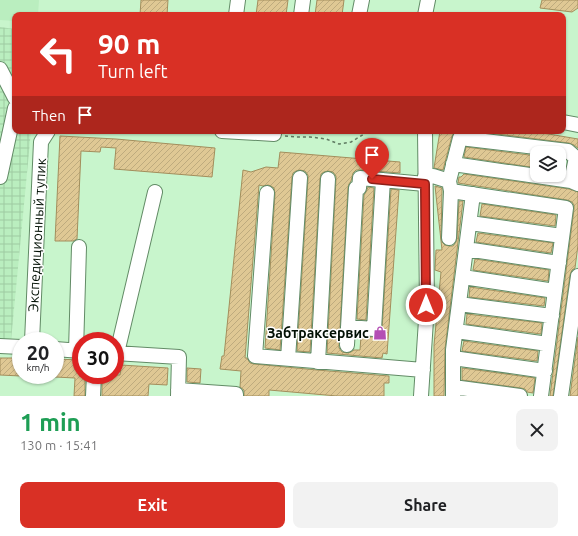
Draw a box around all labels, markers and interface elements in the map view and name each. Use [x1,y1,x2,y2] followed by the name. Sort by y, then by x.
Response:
[32,28,84,80] icon: left
[98,28,160,59] text: 90 m
[98,61,168,81] text: Turn left
[74,104,96,126] icon: arrive
[32,107,66,124] text: Then
[355,138,389,179] pin
[361,144,383,166] icon: arrive
[530,146,566,182] map controls
[530,146,566,182] button: layers
[25,158,49,312] street label: Экспедиционный тупик
[405,284,447,326] position arrow
[267,325,369,341] place label: Забтраксервис
[372,325,388,341] shop icon: Забтраксервис
[72,332,124,384] speed limit sign: 30
[27,341,49,364] text: 20
[26,362,50,373] text: km/h
[20,409,81,436] text: 1 min
[516,409,558,451] button: close
[20,438,98,452] text: 130 m · 15:41
[20,482,285,528] button: Exit
[293,482,558,528] button: Share

